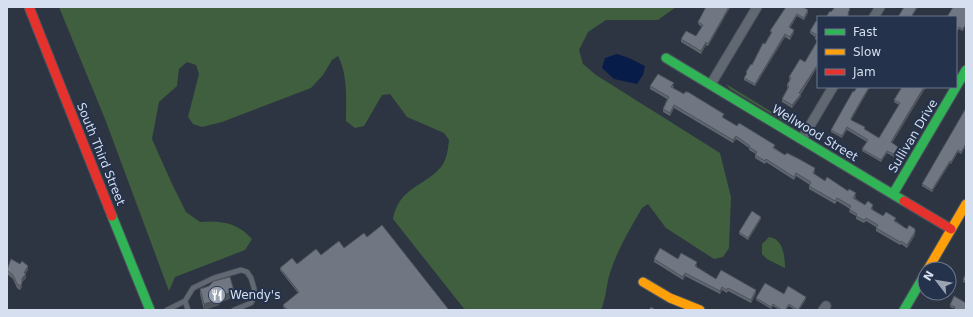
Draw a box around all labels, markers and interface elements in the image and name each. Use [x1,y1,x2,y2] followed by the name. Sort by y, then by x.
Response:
[817,16,957,88] legend
[853,25,877,39] text: Fast
[853,45,881,59] text: Slow
[852,65,876,79] text: Jam
[886,97,940,175] street label: Sullivan Drive
[74,101,128,208] street label: South Third Street
[770,102,861,164] street label: Wellwood Street
[917,261,957,301] north arrow
[921,269,937,283] text: N
[207,285,227,305] restaurant icon: Wendy's
[230,288,280,302] place label: Wendy's

